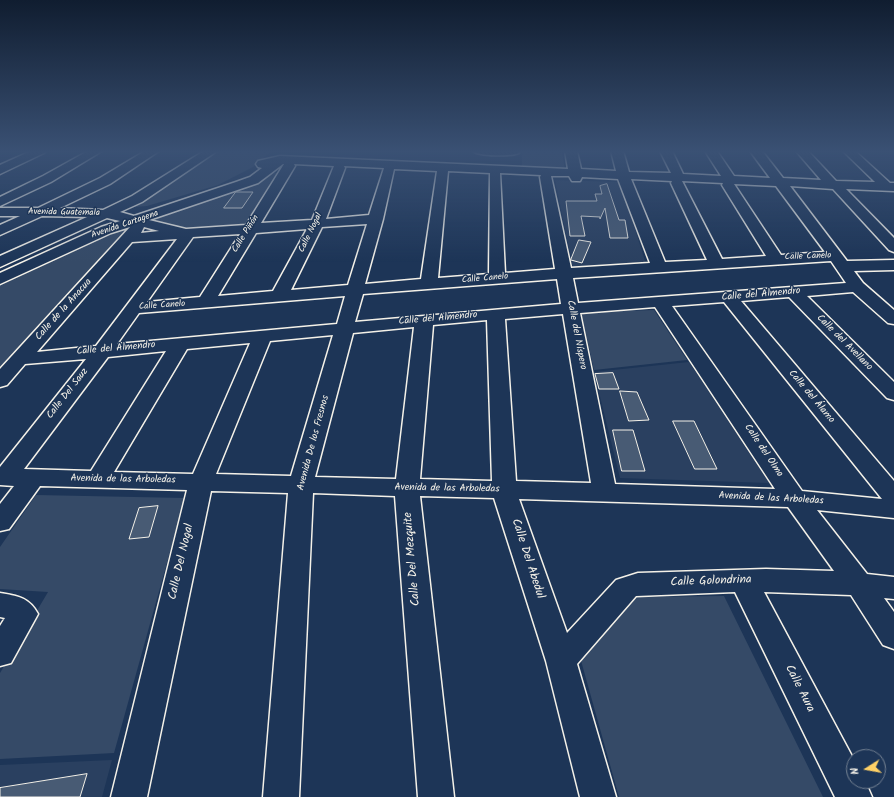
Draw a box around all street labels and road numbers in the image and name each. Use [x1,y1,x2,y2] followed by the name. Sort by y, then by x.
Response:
[28,207,100,219] street label: Avenida Guatemala
[90,208,160,242] street label: Avenida Cartagena
[297,212,325,254] street label: Calle Nogal
[230,213,262,255] street label: Calle Piñón
[785,251,831,263] street label: Calle Canelo
[461,272,509,286] street label: Calle Canelo
[33,277,95,343] street label: Calle de la Anacua
[721,286,801,304] street label: Calle del Almendro
[138,299,186,313] street label: Calle Canelo
[563,299,589,371] street label: Calle del Níspero
[398,310,478,328] street label: Calle del Almendro
[813,312,875,374] street label: Calle del Avellano
[76,340,156,358] street label: Calle del Almendro
[45,366,91,422] street label: Calle Del Sauz
[785,368,837,426] street label: Calle del Álamo
[296,394,332,492] street label: Avenida De los Fresnos
[741,422,785,480] street label: Calle del Olmo
[70,473,176,487] street label: Avenida de las Arboledas
[394,482,500,496] street label: Avenida de las Arboledas
[718,490,824,508] street label: Avenida de las Arboledas
[402,511,424,607] street label: Calle Del Mezquite
[507,517,547,601] street label: Calle Del Abedul
[166,523,198,601] street label: Calle Del Nogal
[670,573,752,591] street label: Calle Golondrina
[781,663,817,715] street label: Calle Aura

